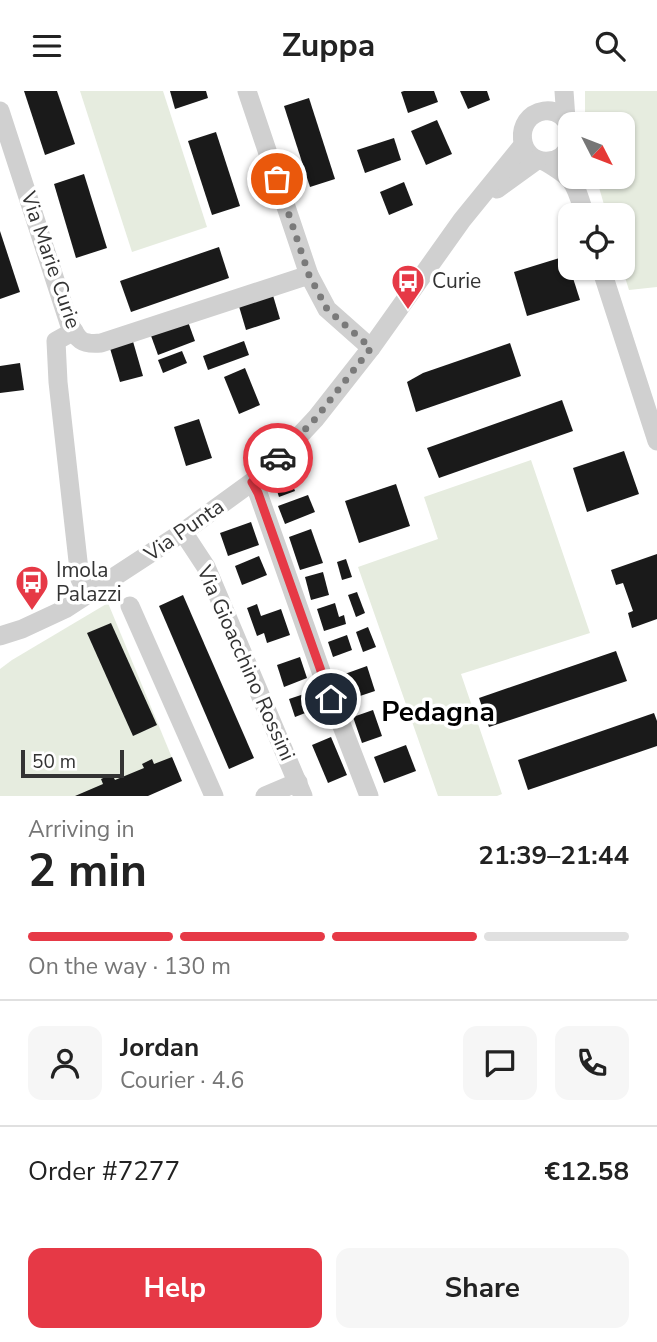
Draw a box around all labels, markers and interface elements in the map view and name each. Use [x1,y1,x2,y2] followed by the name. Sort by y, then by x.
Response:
[282,24,375,67] text: Zuppa
[28,27,66,65] icon: menu
[591,27,629,65] icon: search
[558,112,635,189] north arrow
[558,112,635,280] map controls
[247,149,307,209] pin
[258,160,296,198] icon: bag
[14,187,88,332] street label: Via Marie Curie
[558,203,635,280] button: locate
[389,262,427,311] bus stop icon: Curie
[432,267,481,295] place label: Curie
[243,423,313,493] courier
[259,439,297,477] icon: car
[138,492,229,568] street label: Via Punta
[56,556,122,608] place label: Imola Palazzi
[190,560,302,765] street label: Via Gioacchino Rossini
[13,563,51,612] bus stop icon: Imola Palazzi
[301,669,361,729] pin
[312,680,350,718] icon: home
[381,693,495,731] district label: Pedagna
[21,747,124,779] scale bar
[32,749,76,775] text: 50 m
[28,814,135,845] text: Arriving in
[478,838,629,873] text: 21:39–21:44
[28,839,147,902] text: 2 min
[28,951,231,982] text: On the way · 130 m
[28,1026,102,1100] button: person
[463,1026,537,1100] button: chat
[555,1026,629,1100] button: phone
[120,1030,199,1065] text: Jordan
[120,1065,244,1096] text: Courier · 4.6
[28,1154,180,1189] text: Order #7277
[545,1154,629,1189] text: €12.58
[28,1248,322,1328] button: Help
[336,1248,629,1328] button: Share

